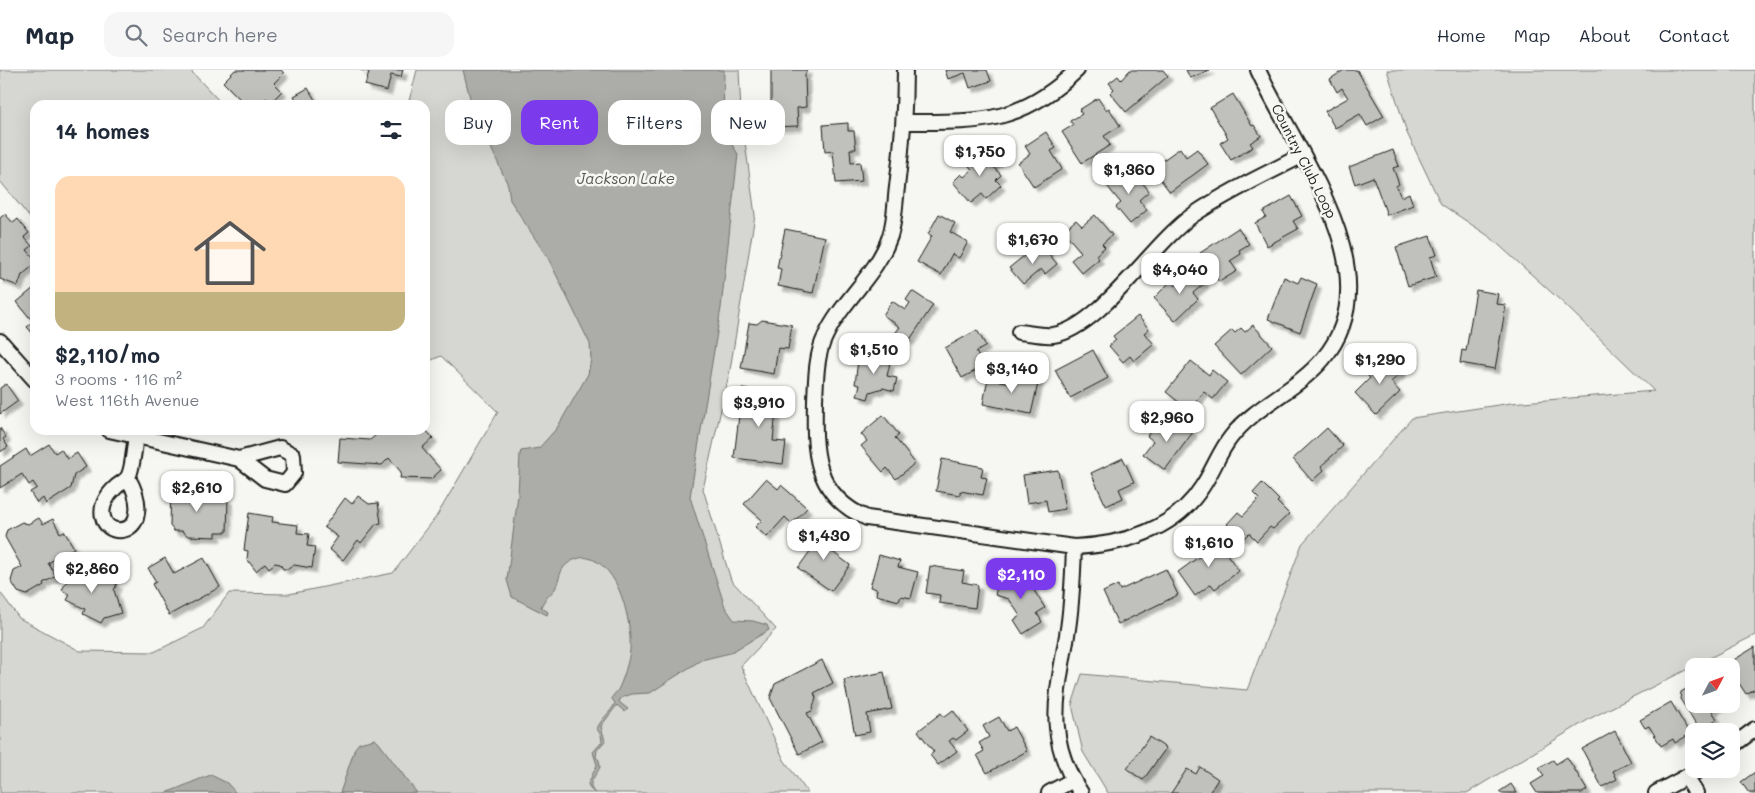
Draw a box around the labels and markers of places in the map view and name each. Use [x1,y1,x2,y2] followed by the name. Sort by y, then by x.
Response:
[939,134,1021,177] pin: $1,750
[1088,152,1170,195] pin: $1,360
[992,222,1074,265] pin: $1,670
[1139,252,1221,295] pin: $4,040
[833,332,915,375] pin: $1,510
[1339,342,1421,385] pin: $1,290
[971,352,1053,394] pin: $3,140
[718,386,800,428] pin: $3,910
[1126,400,1208,443] pin: $2,960
[156,470,238,513] pin: $2,610
[783,518,865,561] pin: $1,430
[1168,526,1250,568] pin: $1,610
[51,552,133,594] pin: $2,860
[980,558,1062,600] pin: $2,110

